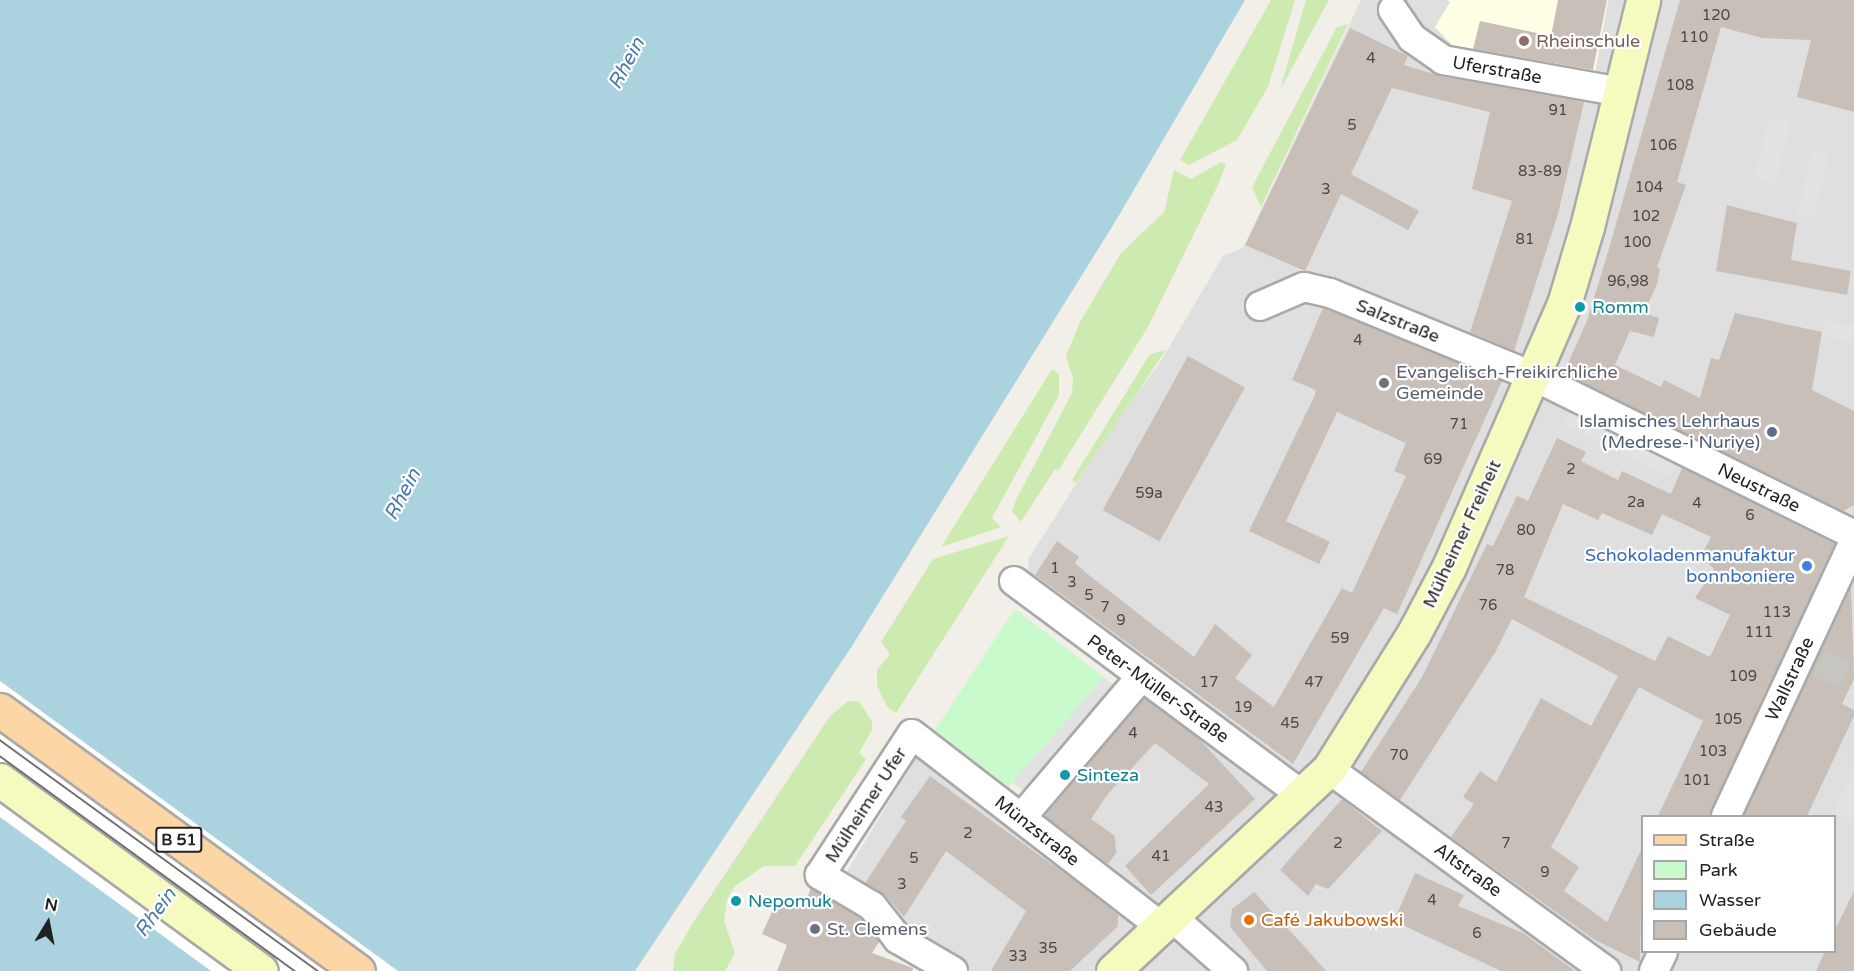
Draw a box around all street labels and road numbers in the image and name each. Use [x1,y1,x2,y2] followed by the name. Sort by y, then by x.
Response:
[1451,52,1543,88] street label: Uferstraße
[1353,294,1443,348] street label: Salzstraße
[1418,457,1506,611] street label: Mülheimer Freiheit
[1714,459,1804,517] street label: Neustraße
[1083,630,1233,748] street label: Peter-Müller-Straße
[1761,634,1819,724] street label: Wallstraße
[821,743,911,867] street label: Mülheimer Ufer
[990,791,1084,871] street label: Münzstraße
[155,827,203,853] road number: B 51
[1430,838,1506,902] street label: Altstraße

